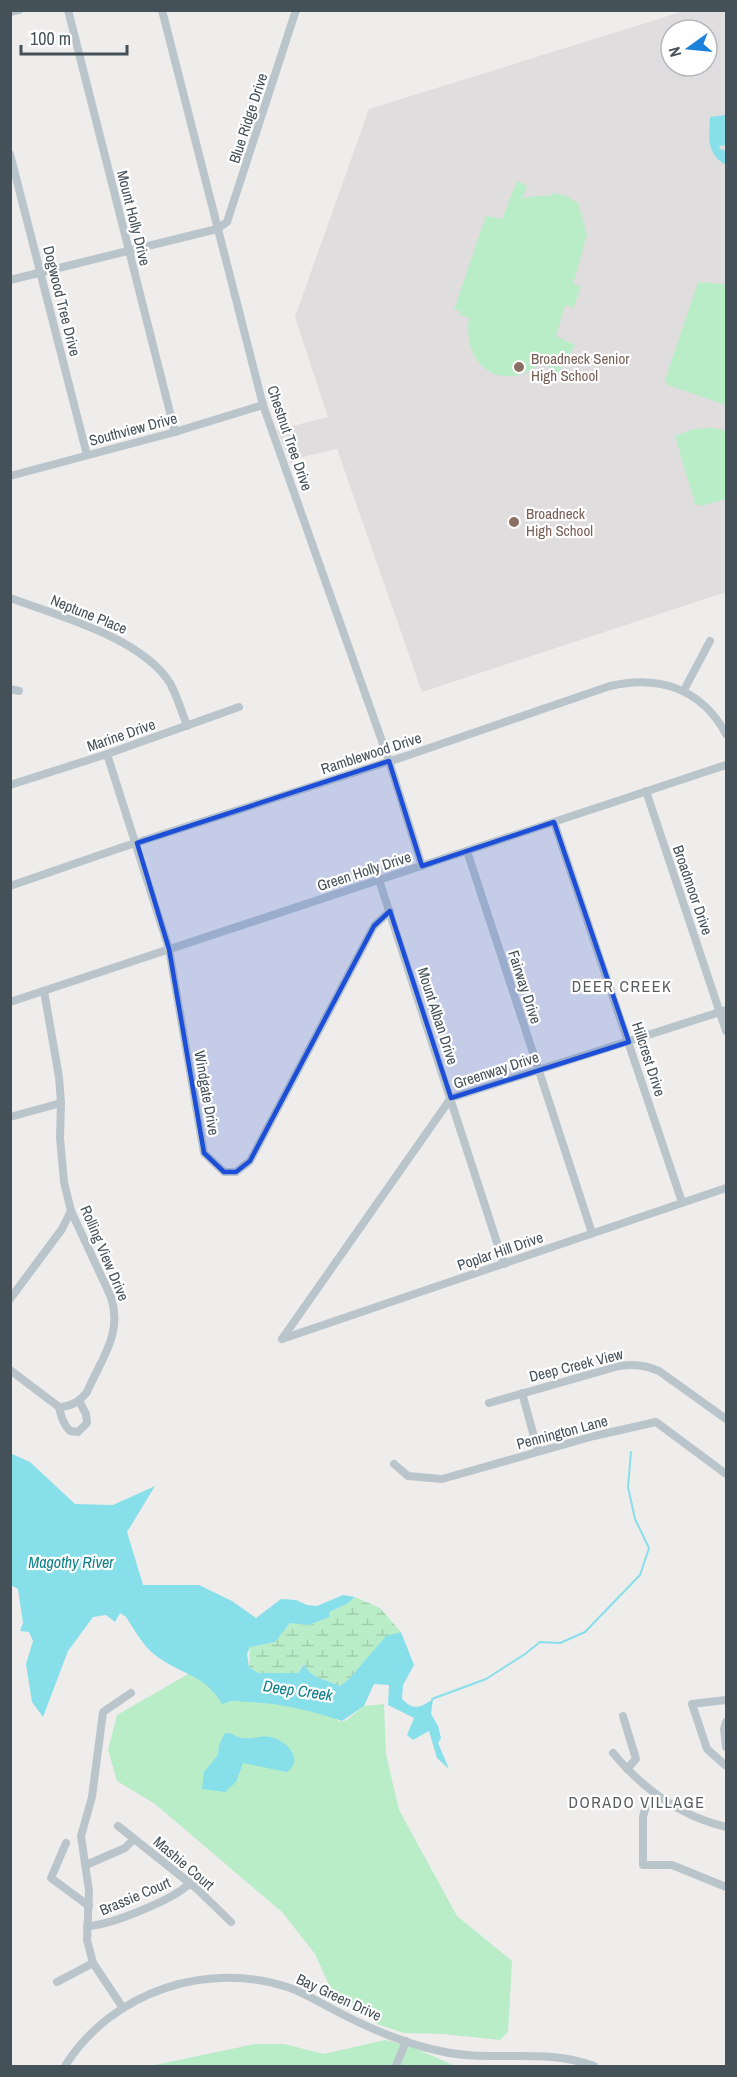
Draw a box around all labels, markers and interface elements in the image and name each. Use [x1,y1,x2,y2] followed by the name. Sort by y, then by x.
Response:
[21,18,128,56] scale bar
[659,18,719,78] north arrow
[30,26,71,51] text: 100 m
[663,44,686,59] text: N
[224,70,273,166] street label: Blue Ridge Drive
[112,168,156,268] street label: Mount Holly Drive
[38,244,86,358] street label: Dogwood Tree Drive
[531,348,629,386] place label: Broadneck Senior High School
[512,360,526,374] marker: Broadneck Senior High School
[262,383,318,494] street label: Chestnut Tree Drive
[87,407,179,451] street label: Southview Drive
[526,503,593,541] place label: Broadneck High School
[507,515,521,529] marker: Broadneck High School
[48,589,130,639] street label: Neptune Place
[84,713,158,757] street label: Marine Drive
[318,727,424,779] street label: Ramblewood Drive
[668,842,718,938] street label: Broadmoor Drive
[314,846,414,896] street label: Green Holly Drive
[503,948,547,1027] street label: Fairway Drive
[412,965,464,1068] street label: Mount Alban Drive
[572,975,672,997] district label: DEER CREEK
[627,1019,671,1099] street label: Hillcrest Drive
[450,1046,542,1094] street label: Greenway Drive
[189,1049,225,1137] street label: Windgate Drive
[75,1202,135,1304] street label: Rolling View Drive
[454,1226,546,1276] street label: Poplar Hill Drive
[527,1343,625,1387] street label: Deep Creek View
[514,1410,610,1454] street label: Pennington Lane
[28,1551,114,1573] water label: Magothy River
[262,1674,335,1706] water label: Deep Creek
[569,1791,705,1813] district label: DORADO VILLAGE
[149,1831,219,1895] street label: Mashie Court
[96,1871,174,1920] street label: Brassie Court
[293,1968,385,2026] street label: Bay Green Drive

